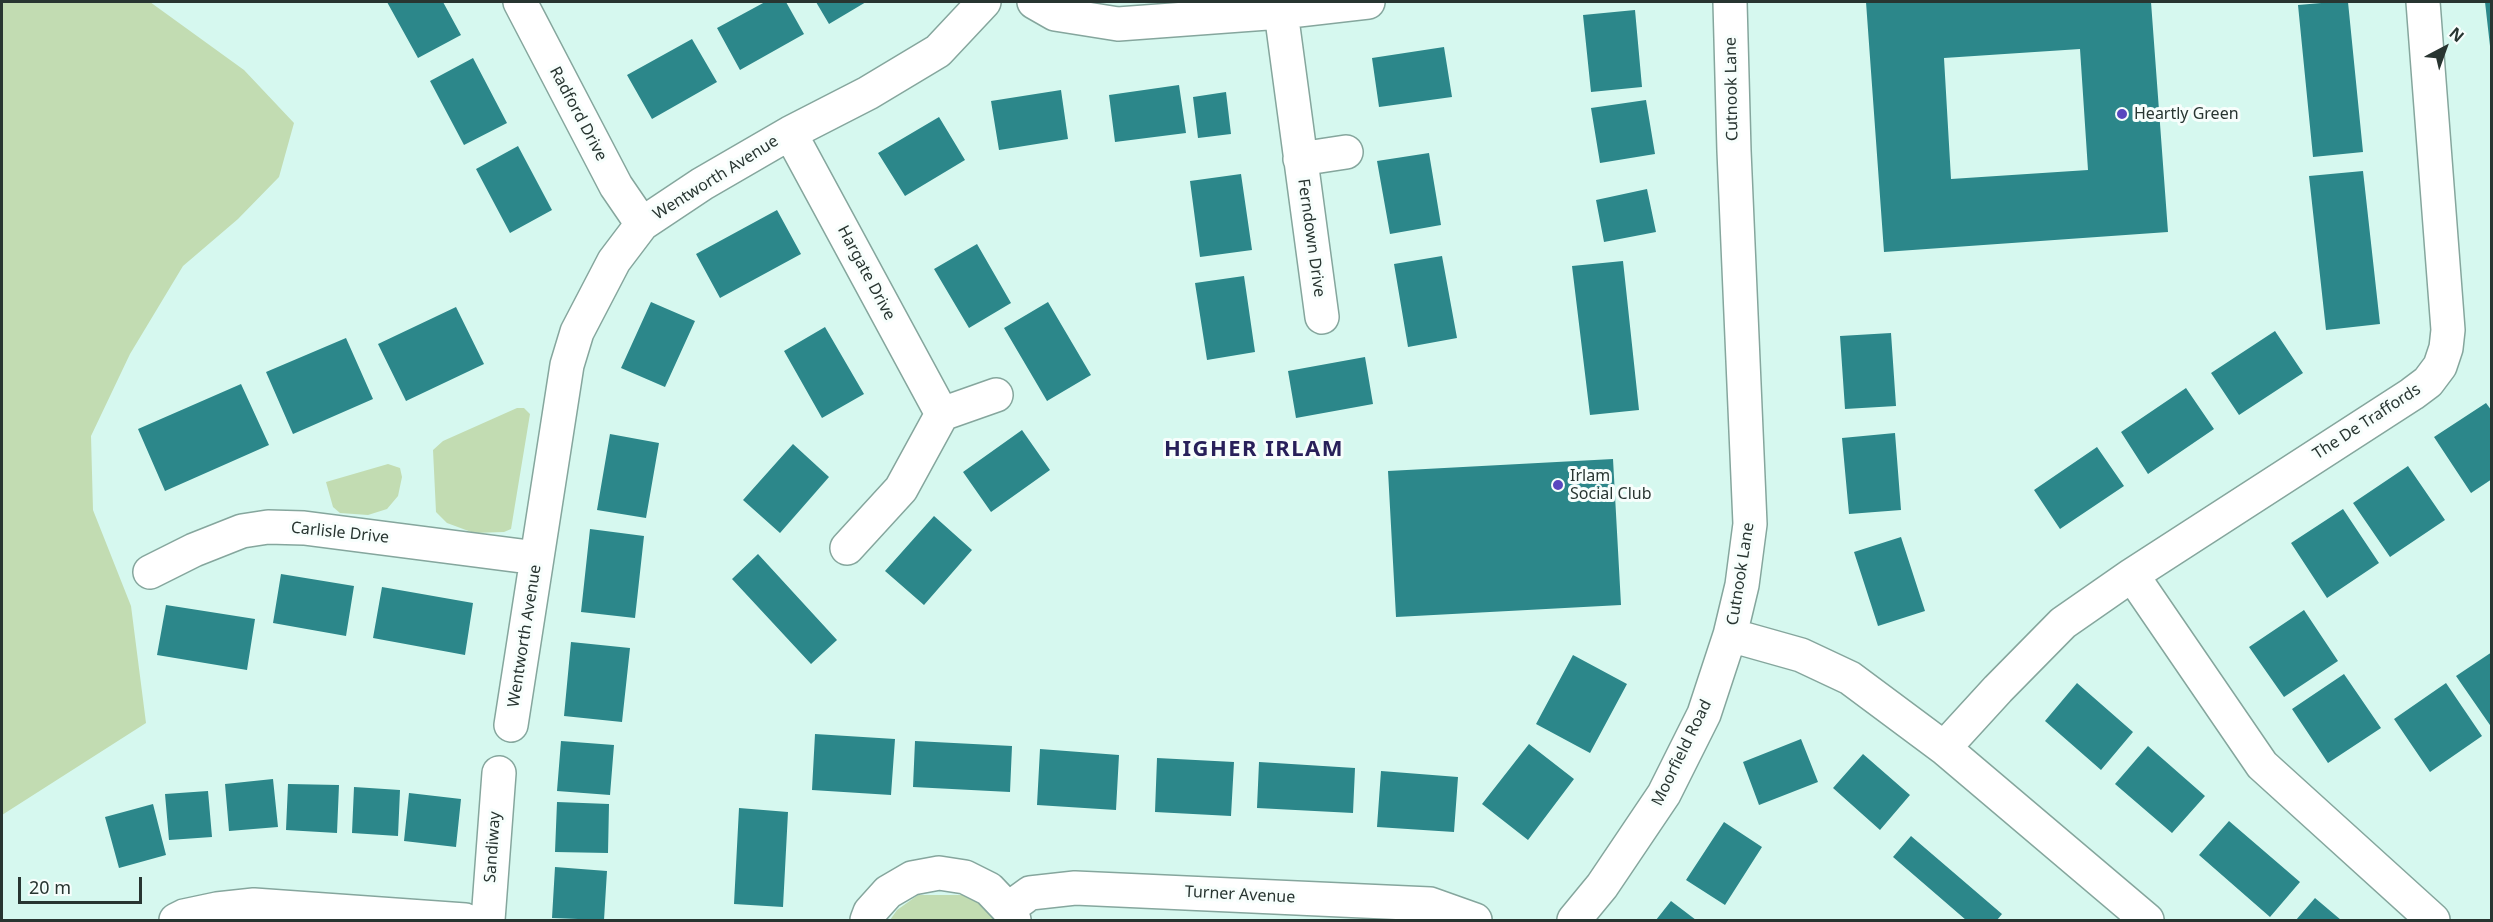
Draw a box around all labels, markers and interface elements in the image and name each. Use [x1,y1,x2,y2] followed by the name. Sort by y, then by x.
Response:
[2415,18,2475,78] north arrow
[2445,22,2469,47] text: N
[1721,37,1743,141] street label: Cutnook Lane
[545,64,611,164] street label: Radford Drive
[2134,104,2239,124] place label: Heartly Green
[2115,107,2129,121] marker: Heartly Green
[650,132,782,224] street label: Wentworth Avenue
[1293,178,1329,298] street label: Ferndown Drive
[833,222,899,324] street label: Hargate Drive
[2309,380,2425,464] street label: The De Traffords
[1164,437,1344,463] district label: HIGHER IRLAM
[1570,466,1652,504] place label: Irlam Social Club
[1551,478,1565,492] marker: Irlam Social Club
[290,518,390,548] street label: Carlisle Drive
[1723,521,1759,627] street label: Cutnook Lane
[504,563,546,709] street label: Wentworth Avenue
[1648,697,1716,809] street label: Moorfield Road
[481,811,505,883] street label: Sandiway
[21,865,146,903] scale bar
[29,875,71,899] text: 20 m
[1184,883,1296,907] street label: Turner Avenue

